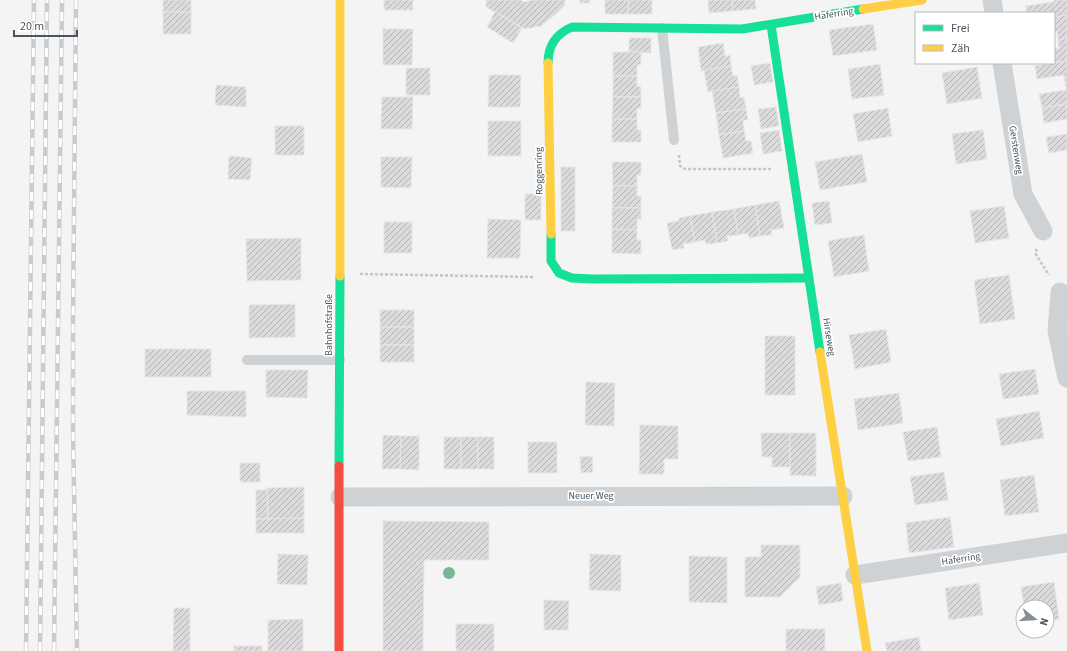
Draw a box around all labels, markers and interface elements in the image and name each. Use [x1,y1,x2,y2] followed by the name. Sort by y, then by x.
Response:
[814,4,854,24] street label: Haferring
[14,12,77,38] scale bar
[915,12,1055,64] legend
[20,18,44,35] text: 20 m
[951,20,970,37] text: Frei
[951,40,970,57] text: Zäh
[1005,125,1027,175] street label: Gerstenweg
[532,147,546,195] street label: Roggenring
[322,294,336,356] street label: Bahnhofstraße
[819,317,839,357] street label: Hirseweg
[568,489,614,503] street label: Neuer Weg
[941,549,981,569] street label: Haferring
[1015,599,1055,639] north arrow
[1036,616,1052,627] text: N

